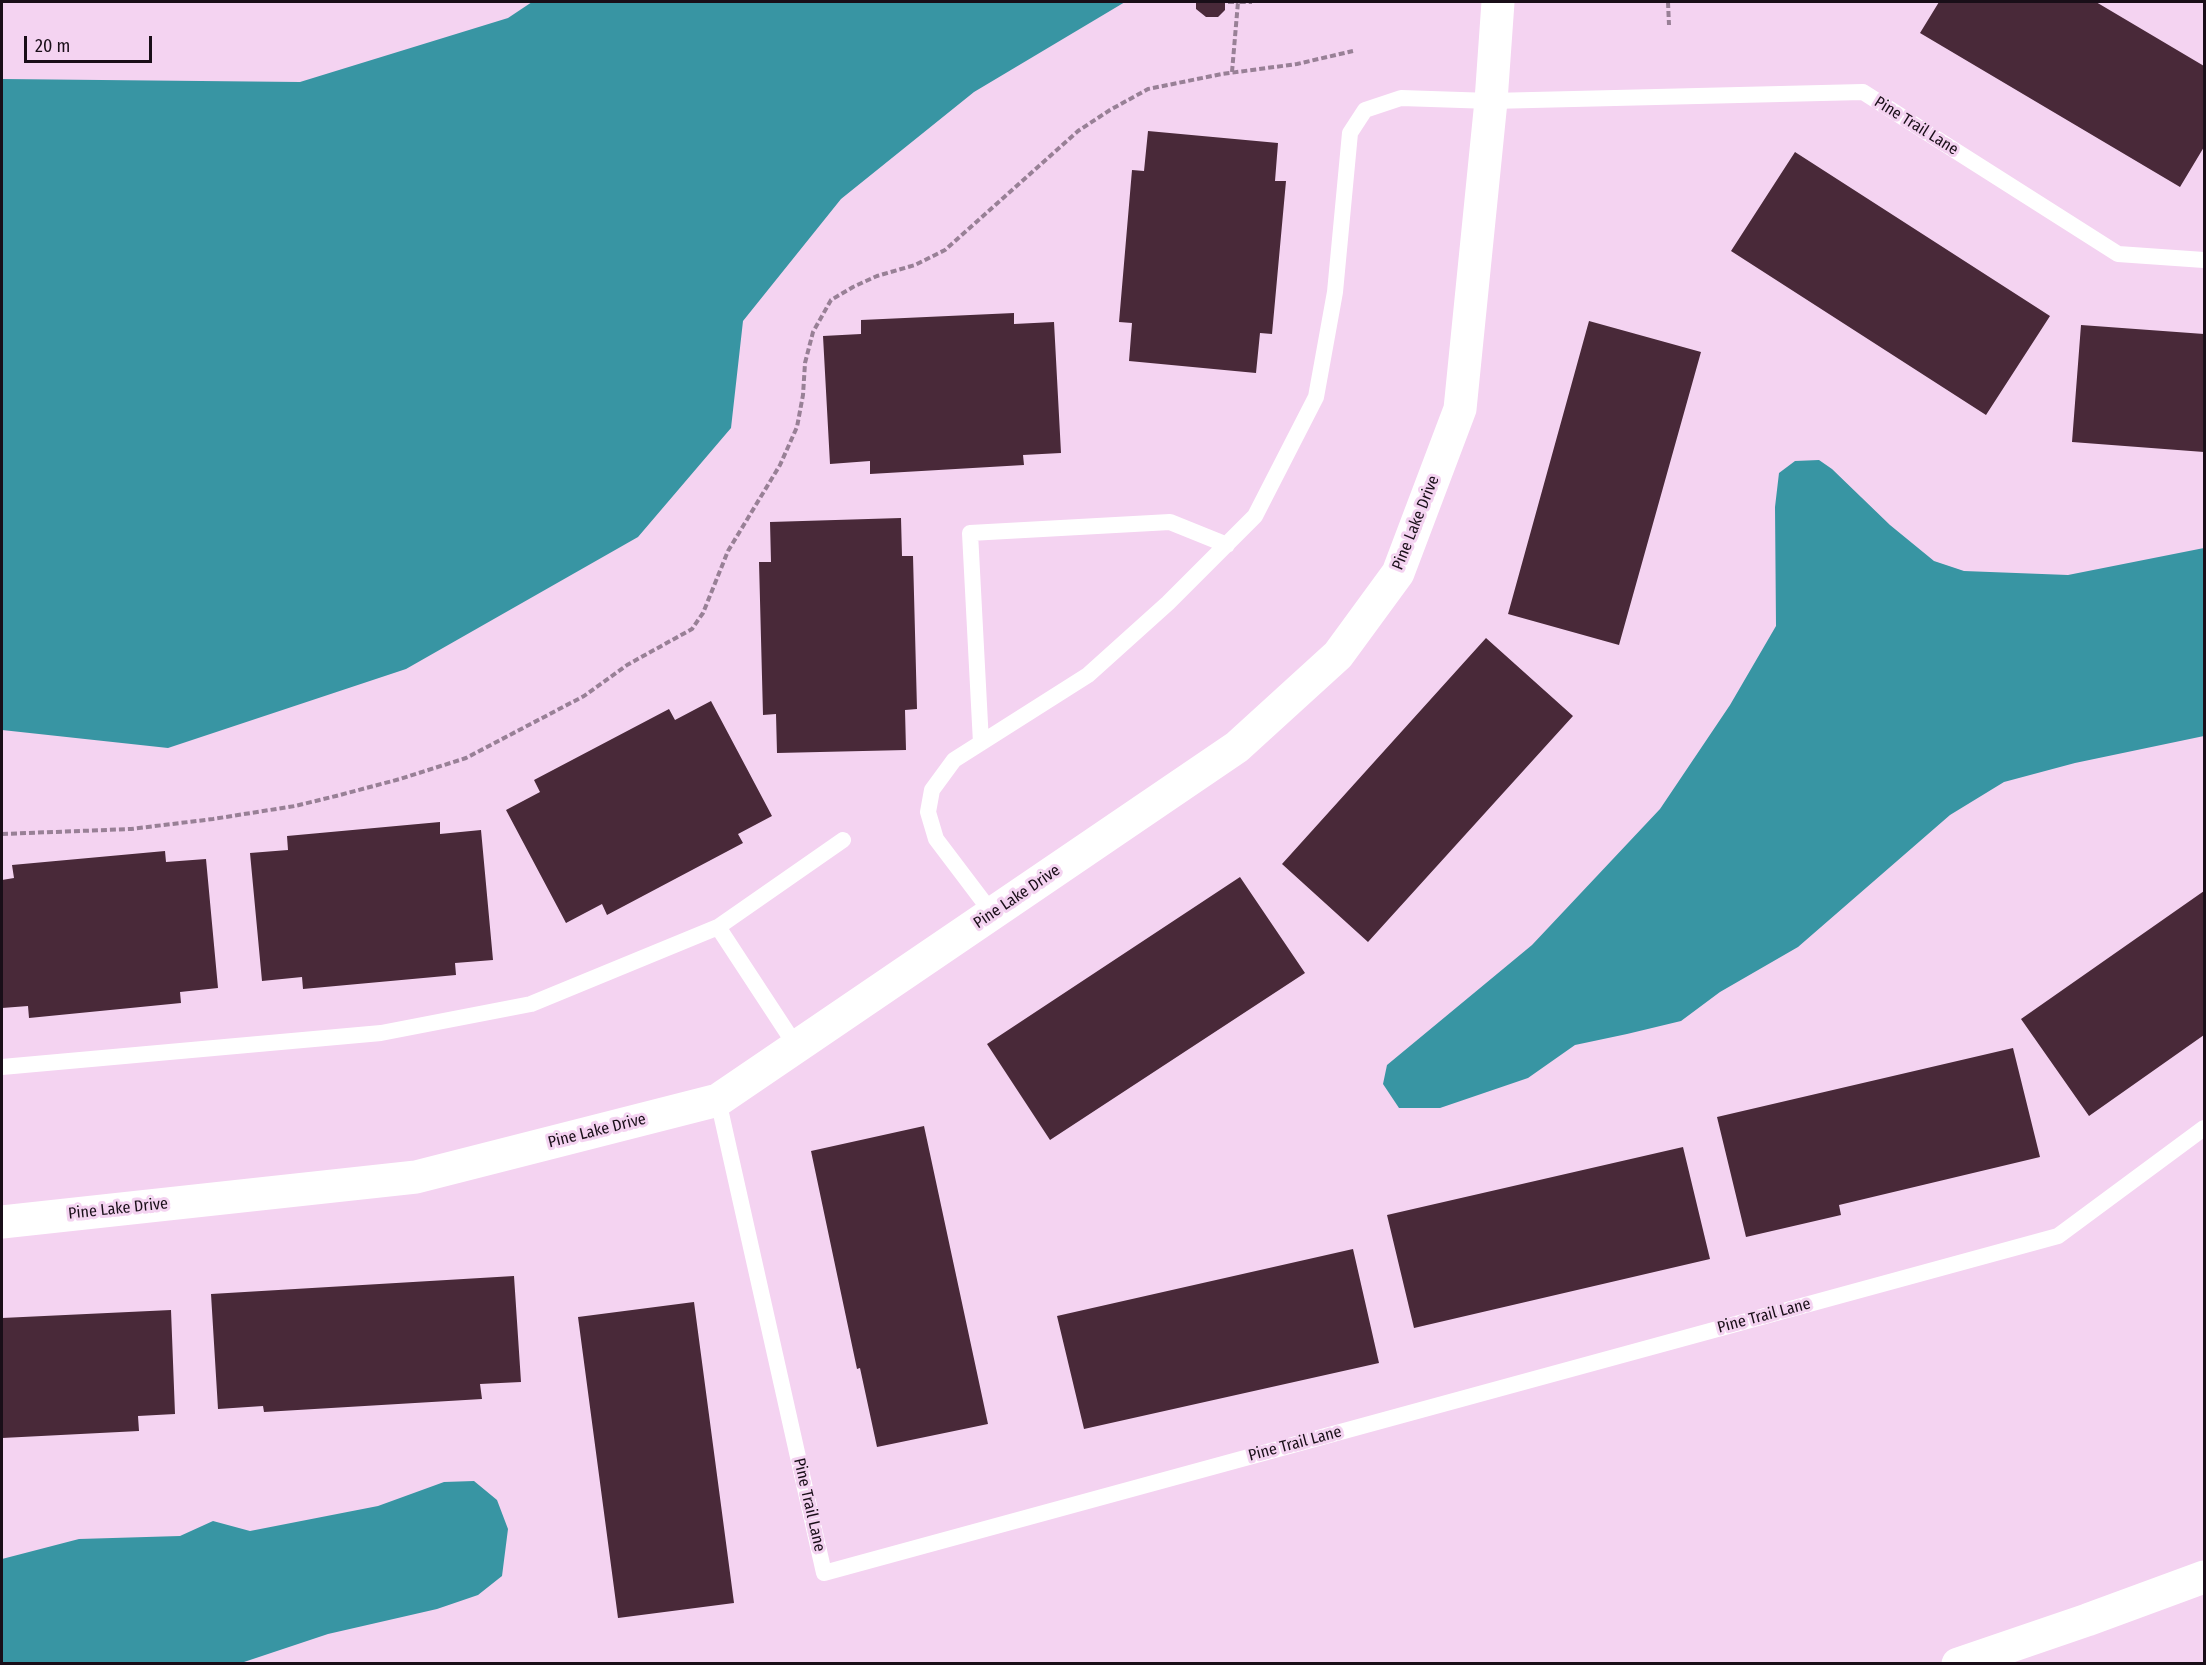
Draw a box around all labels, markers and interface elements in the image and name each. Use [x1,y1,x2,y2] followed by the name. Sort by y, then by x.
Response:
[27,24,154,62] scale bar
[35,35,70,57] text: 20 m
[1870,93,1962,159] street label: Pine Trail Lane
[1388,473,1444,573] street label: Pine Lake Drive
[970,861,1064,933] street label: Pine Lake Drive
[546,1110,648,1152] street label: Pine Lake Drive
[67,1194,169,1224] street label: Pine Lake Drive
[1715,1294,1813,1338] street label: Pine Trail Lane
[1246,1422,1344,1466] street label: Pine Trail Lane
[789,1456,829,1554] street label: Pine Trail Lane

